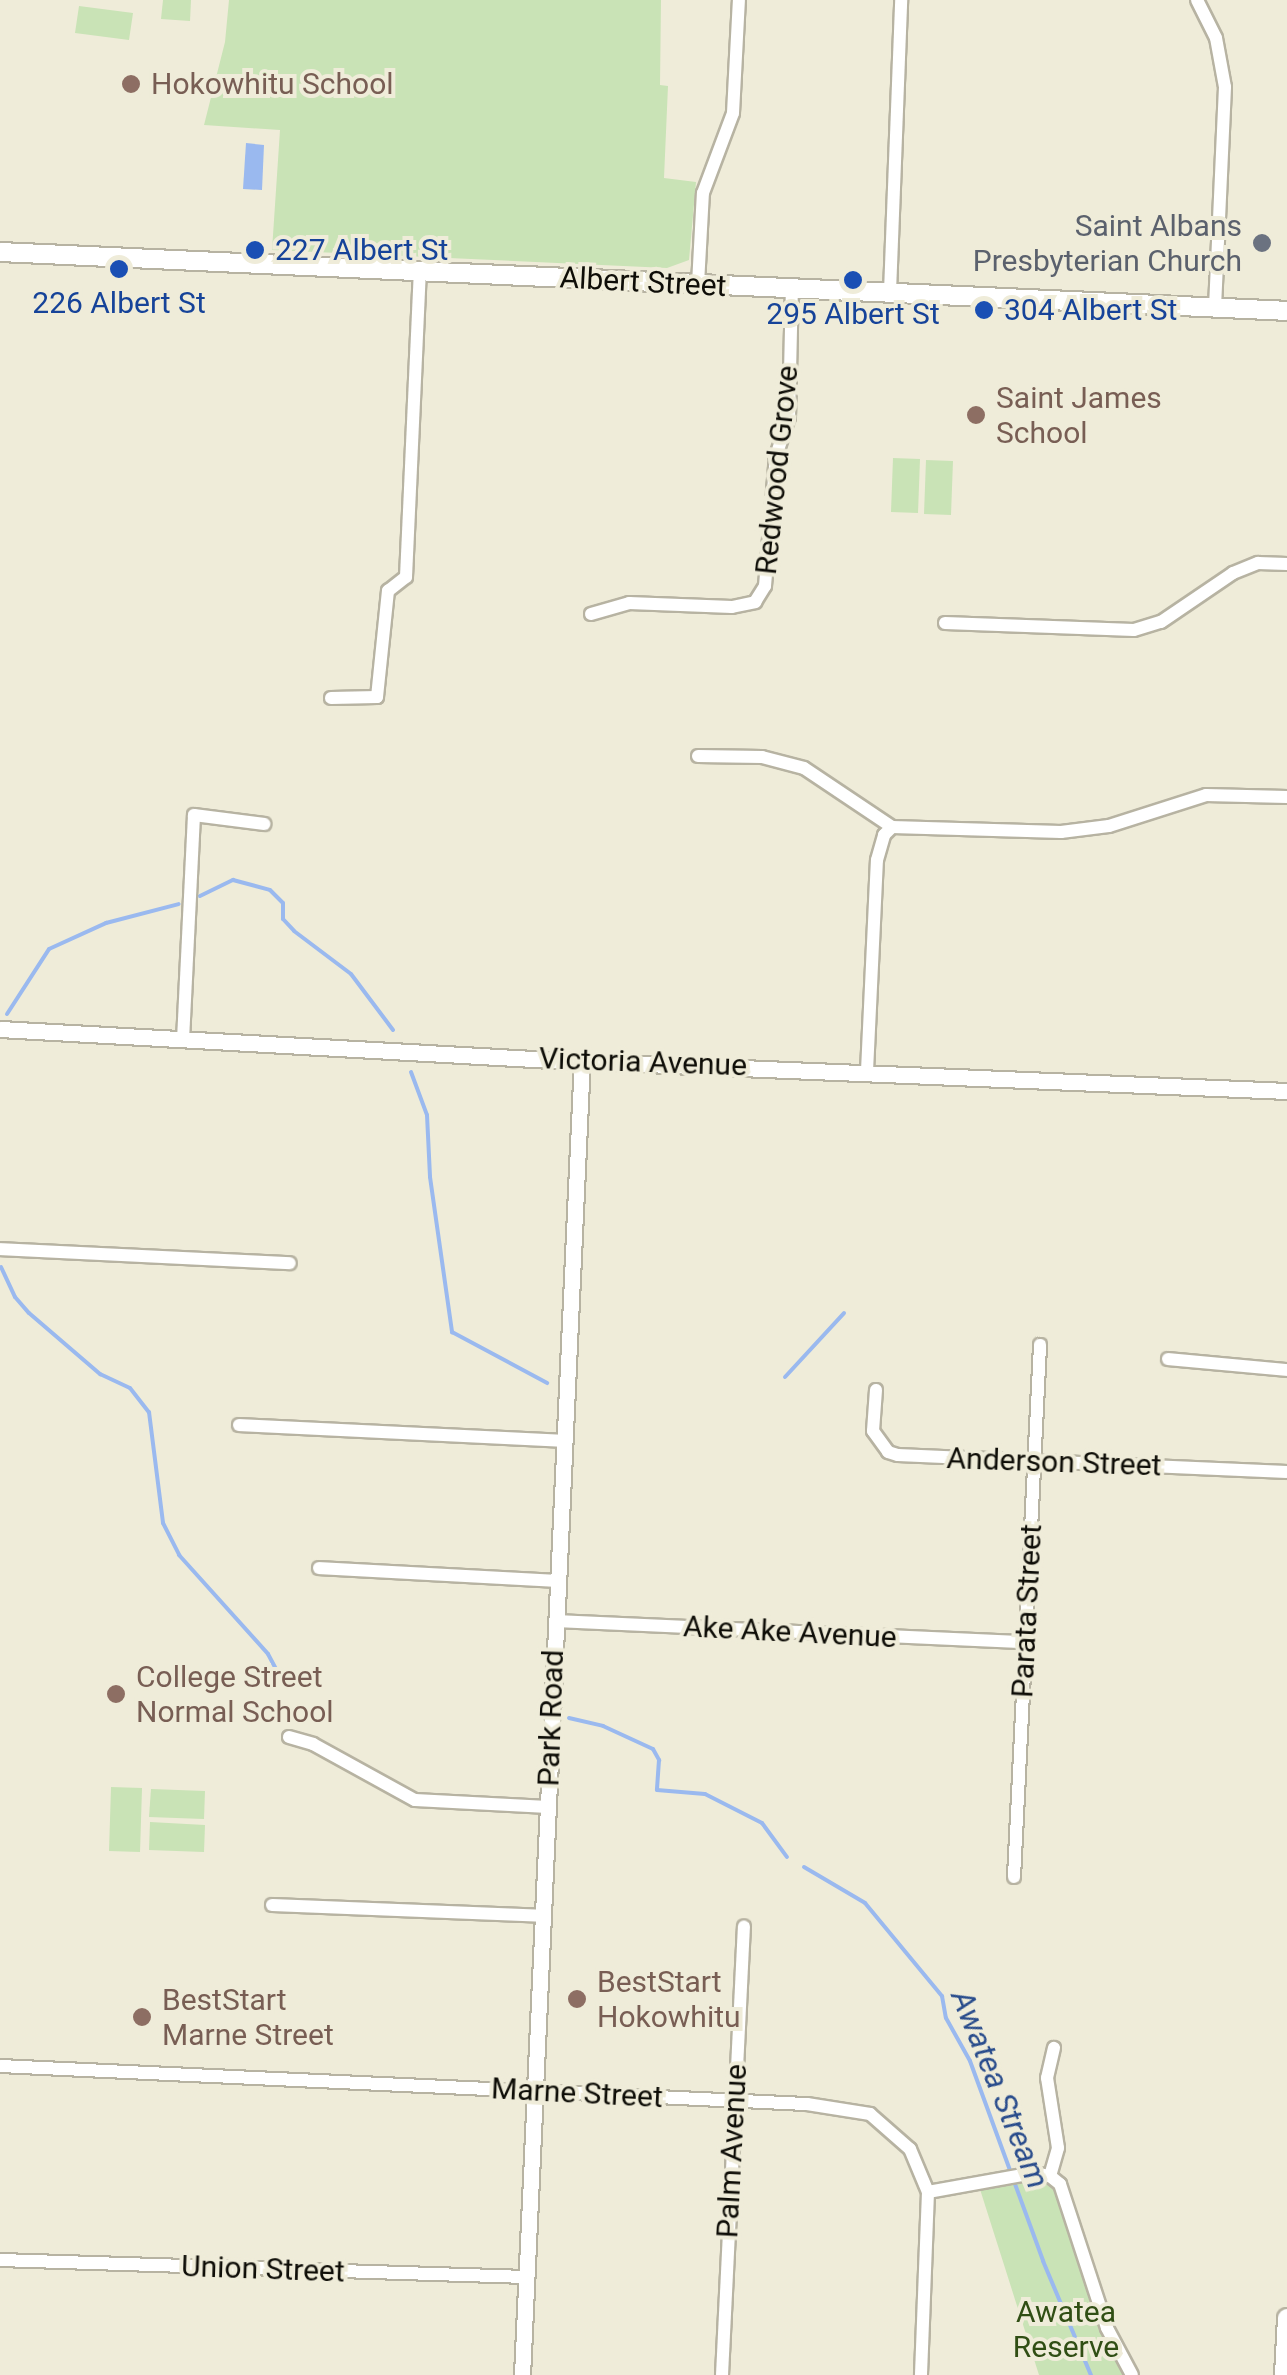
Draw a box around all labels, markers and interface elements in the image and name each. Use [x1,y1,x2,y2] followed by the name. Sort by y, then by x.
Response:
[151,66,394,102] place label: Hokowhitu School
[120,73,142,95] marker: Hokowhitu School
[973,208,1242,278] place label: Saint Albans Presbyterian Church
[275,232,448,268] place label: 227 Albert St
[1251,232,1273,254] marker: Saint Albans Presbyterian Church
[244,239,266,261] marker: 227 Albert St
[108,258,130,280] marker: 226 Albert St
[559,260,727,304] street label: Albert Street
[842,269,864,291] marker: 295 Albert St
[32,285,206,321] place label: 226 Albert St
[1004,292,1177,328] place label: 304 Albert St
[766,296,940,332] place label: 295 Albert St
[973,299,995,321] marker: 304 Albert St
[748,364,806,576] street label: Redwood Grove
[996,380,1162,450] place label: Saint James School
[965,404,987,426] marker: Saint James School
[538,1040,748,1084] street label: Victoria Avenue
[946,1440,1162,1484] street label: Anderson Street
[1004,1523,1050,1699] street label: Parata Street
[682,1608,898,1656] street label: Ake Ake Avenue
[531,1649,571,1787] street label: Park Road
[136,1659,334,1730] place label: College Street Normal School
[105,1683,127,1705] marker: College Street Normal School
[597,1964,741,2034] place label: BestStart Hokowhitu
[162,1982,334,2052] place label: BestStart Marne Street
[943,1984,1057,2194] water label: Awatea Stream
[566,1988,588,2010] marker: BestStart Hokowhitu
[131,2006,153,2028] marker: BestStart Marne Street
[709,2063,755,2239] street label: Palm Avenue
[490,2071,664,2115] street label: Marne Street
[181,2248,345,2290] street label: Union Street
[1013,2294,1119,2364] park label: Awatea Reserve

